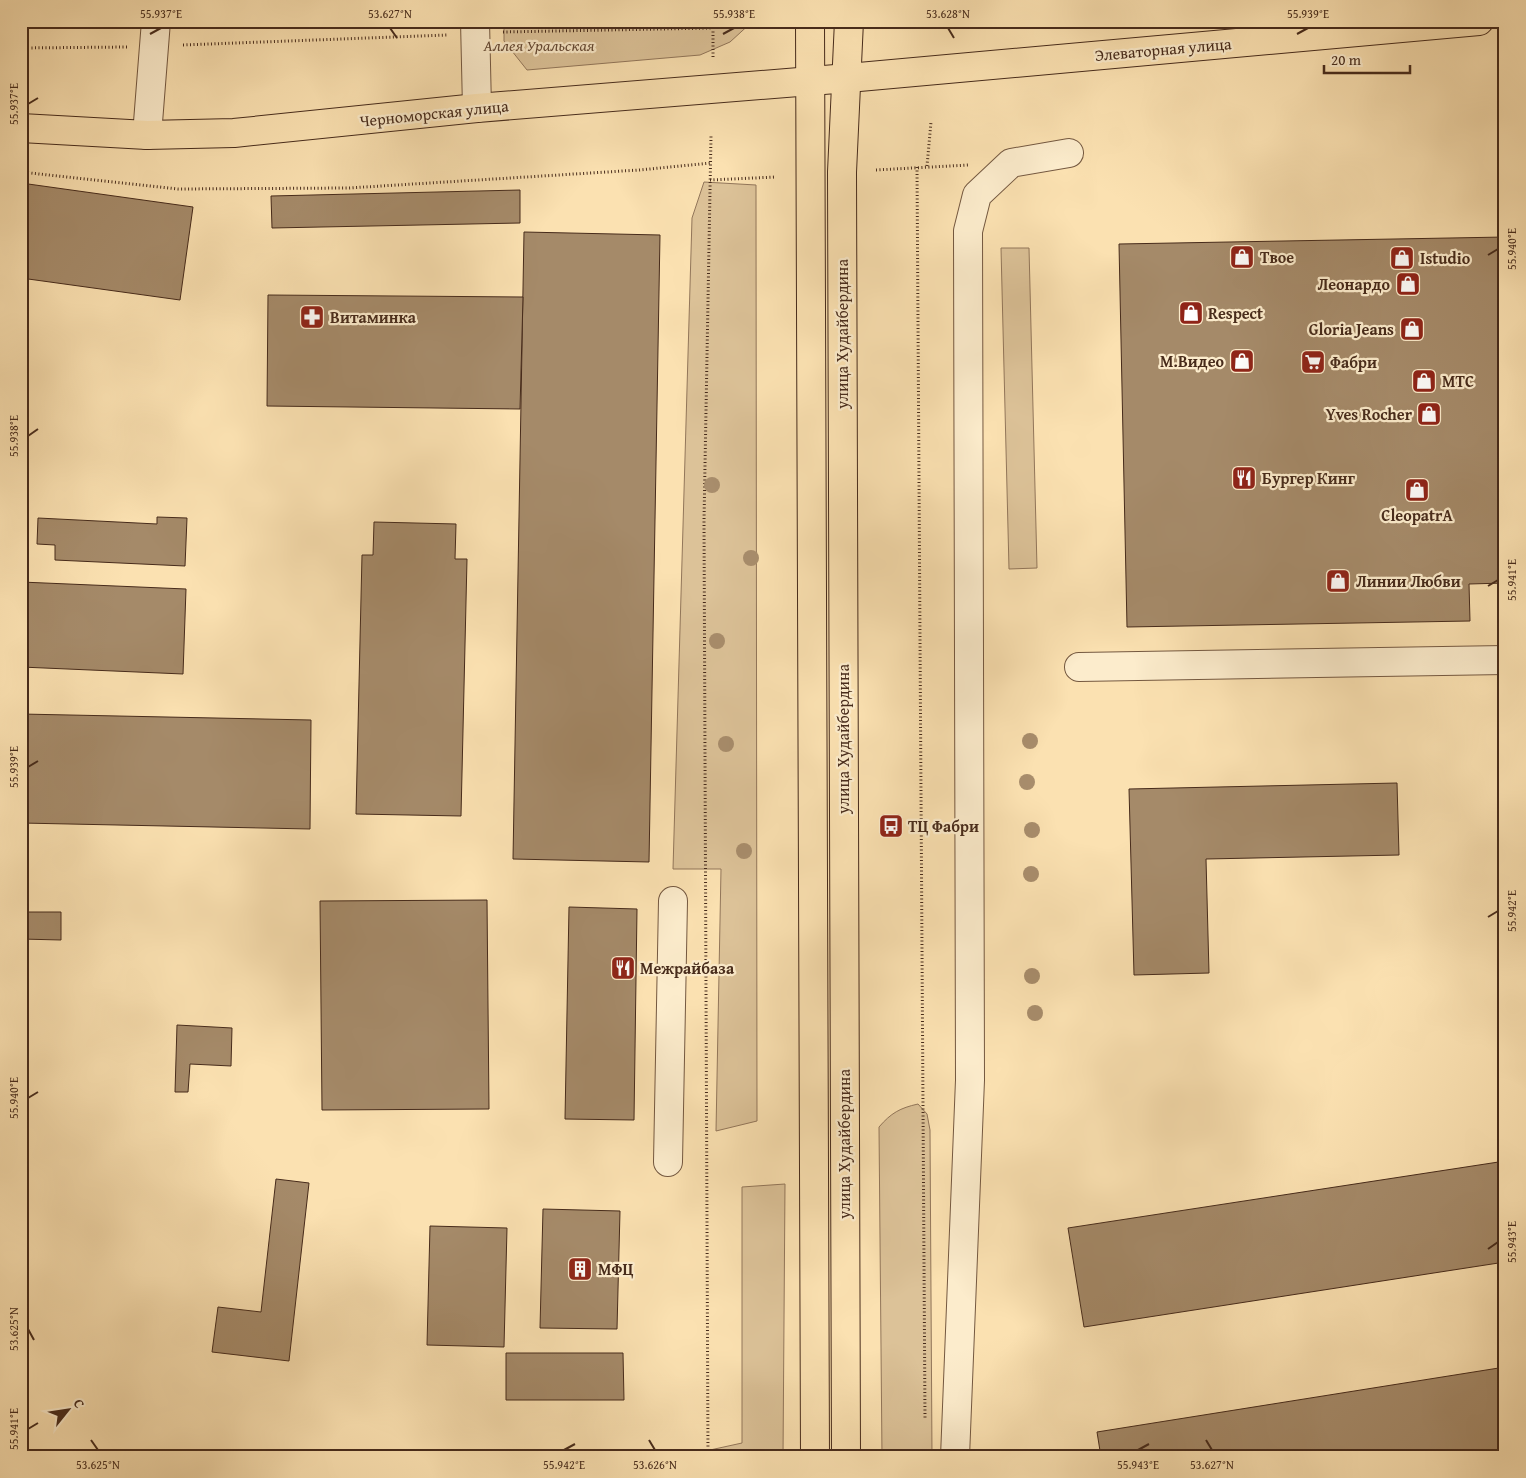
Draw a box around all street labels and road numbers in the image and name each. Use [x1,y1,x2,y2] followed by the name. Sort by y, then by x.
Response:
[1094,31,1233,67] street label: Элеваторная улица
[358,93,510,133] street label: Черноморская улица
[830,259,854,410] street label: улица Худайбердина
[831,664,855,815] street label: улица Худайбердина
[832,1069,856,1220] street label: улица Худайбердина

